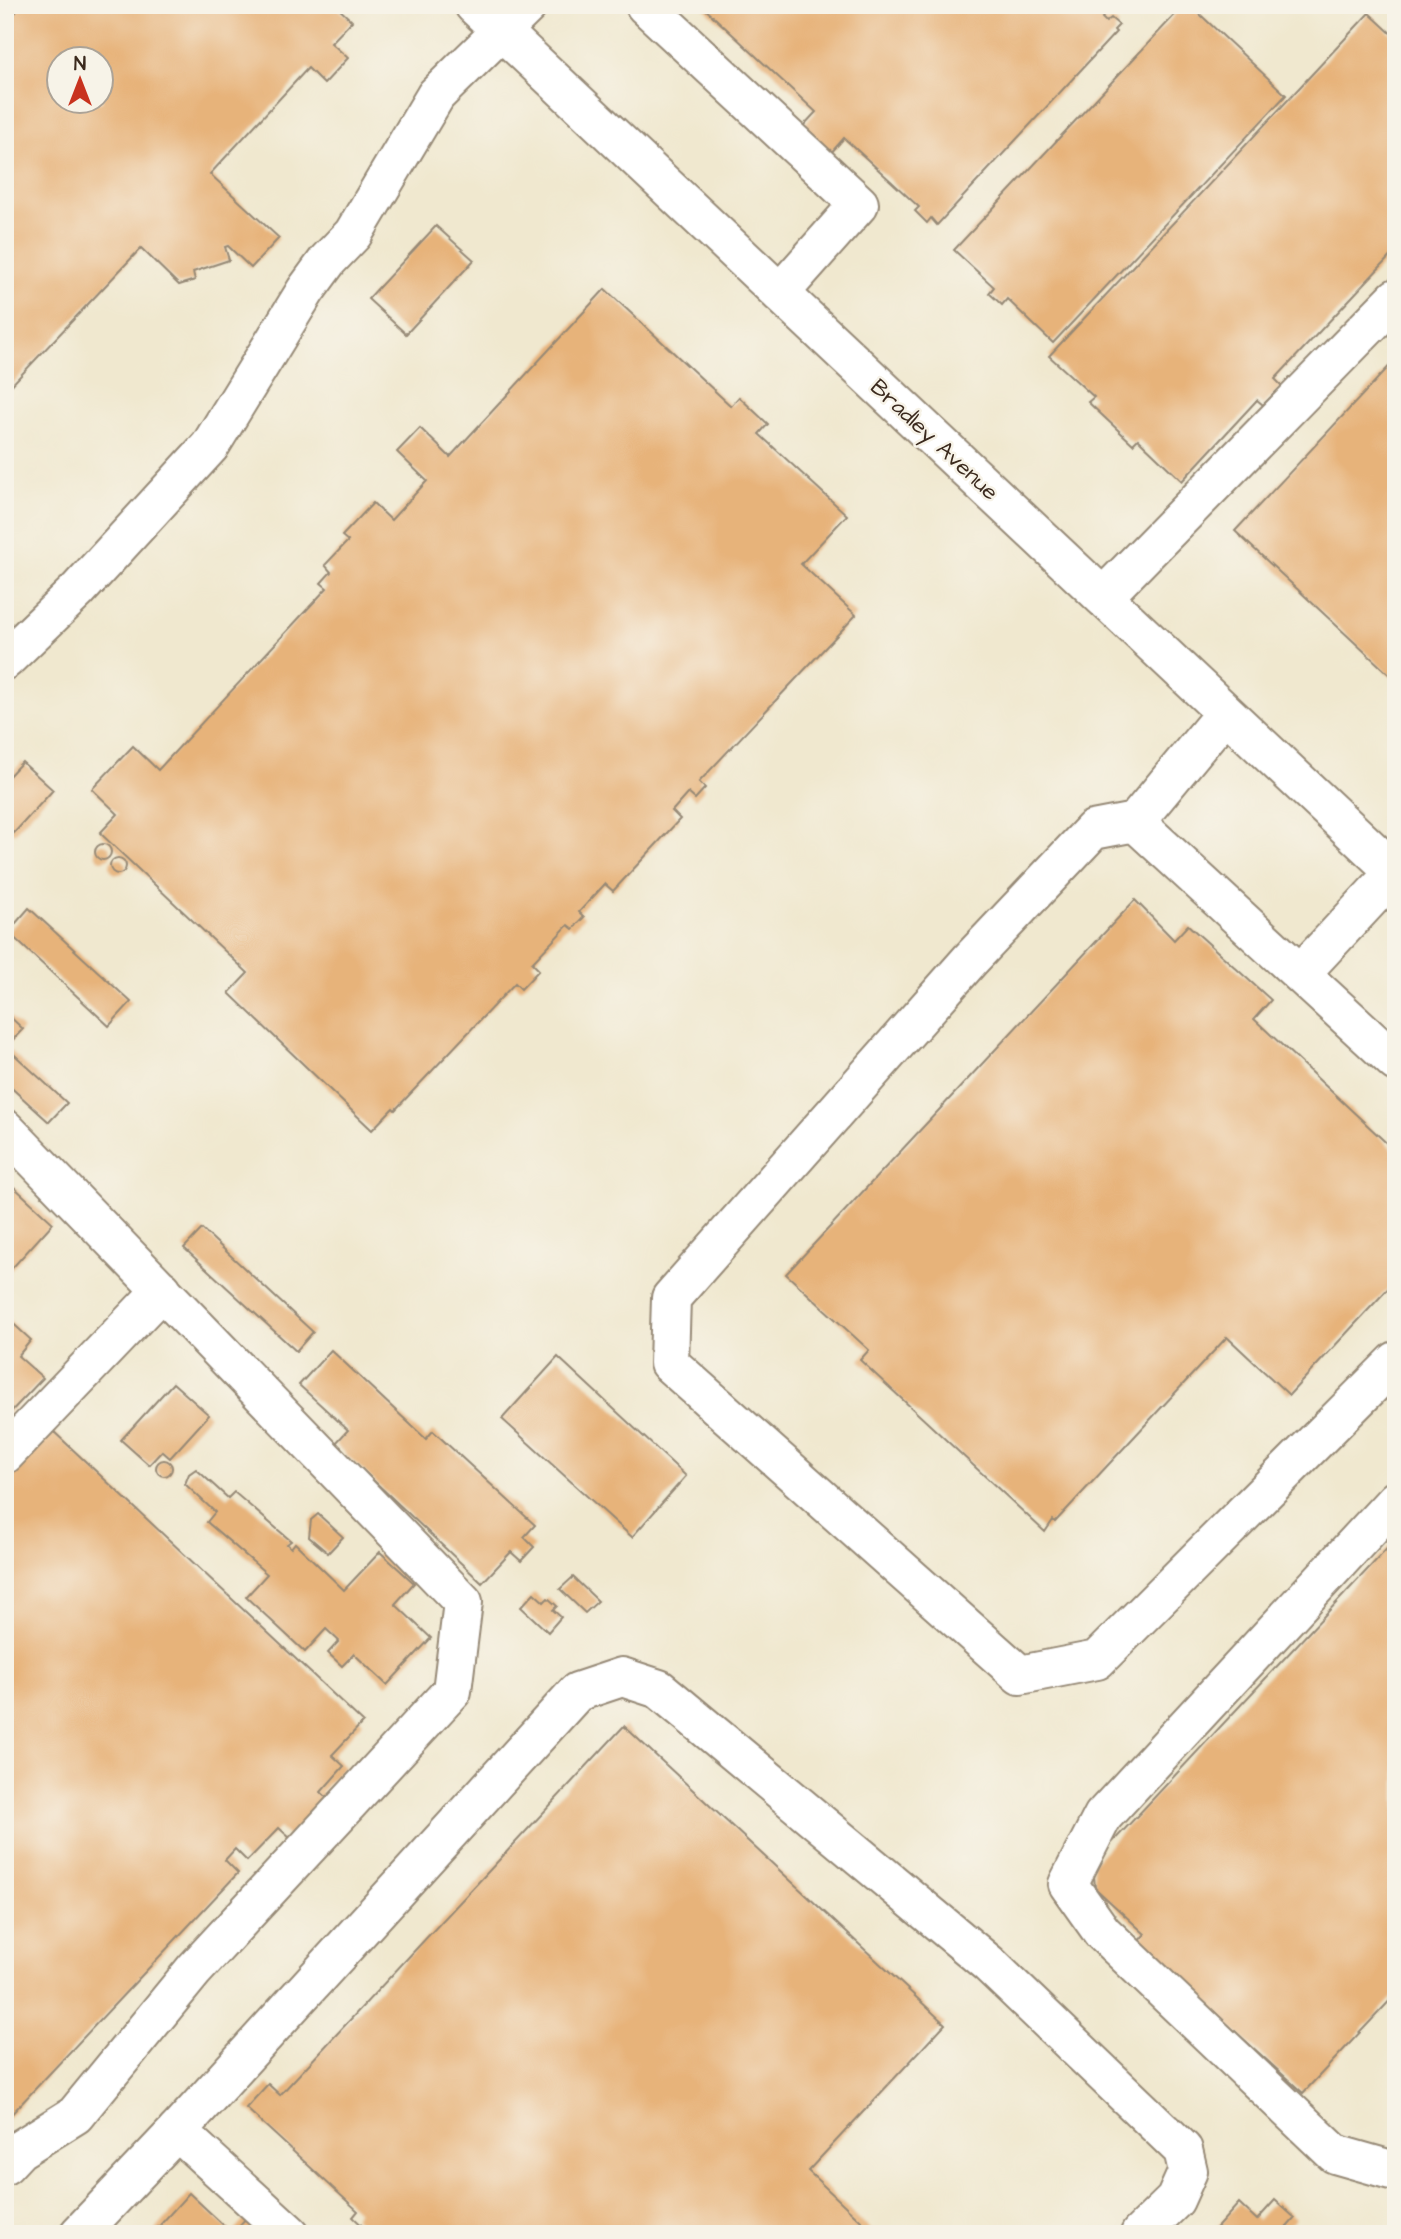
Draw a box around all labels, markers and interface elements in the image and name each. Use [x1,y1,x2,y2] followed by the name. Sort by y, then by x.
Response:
[46,46,116,116] north arrow
[74,51,86,78] text: N
[862,372,1006,508] street label: Bradley Avenue

